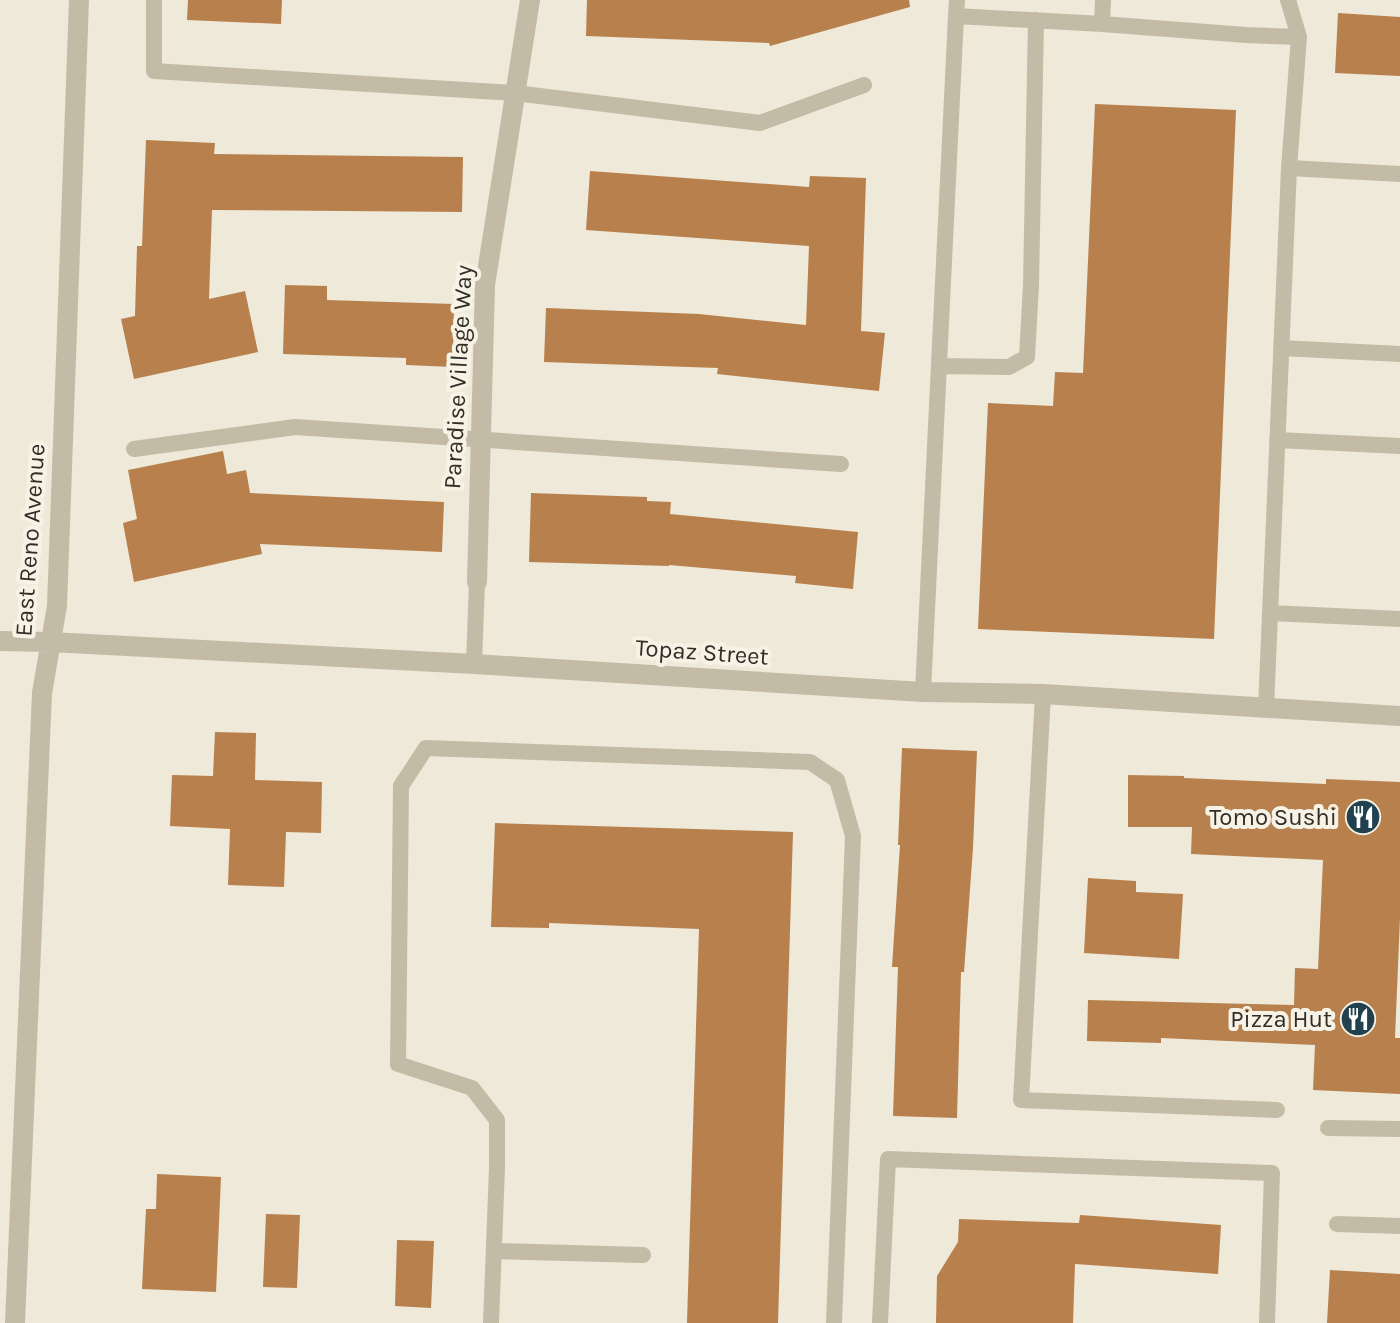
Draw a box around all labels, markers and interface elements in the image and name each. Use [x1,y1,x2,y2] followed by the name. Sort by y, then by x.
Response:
[438,264,478,490] street label: Paradise Village Way
[9,443,51,637] street label: East Reno Avenue
[634,633,770,671] street label: Topaz Street
[1344,798,1382,836] restaurant icon: Tomo Sushi
[1209,803,1337,831] place label: Tomo Sushi
[1339,1000,1377,1038] restaurant icon: Pizza Hut
[1230,1005,1332,1033] place label: Pizza Hut

